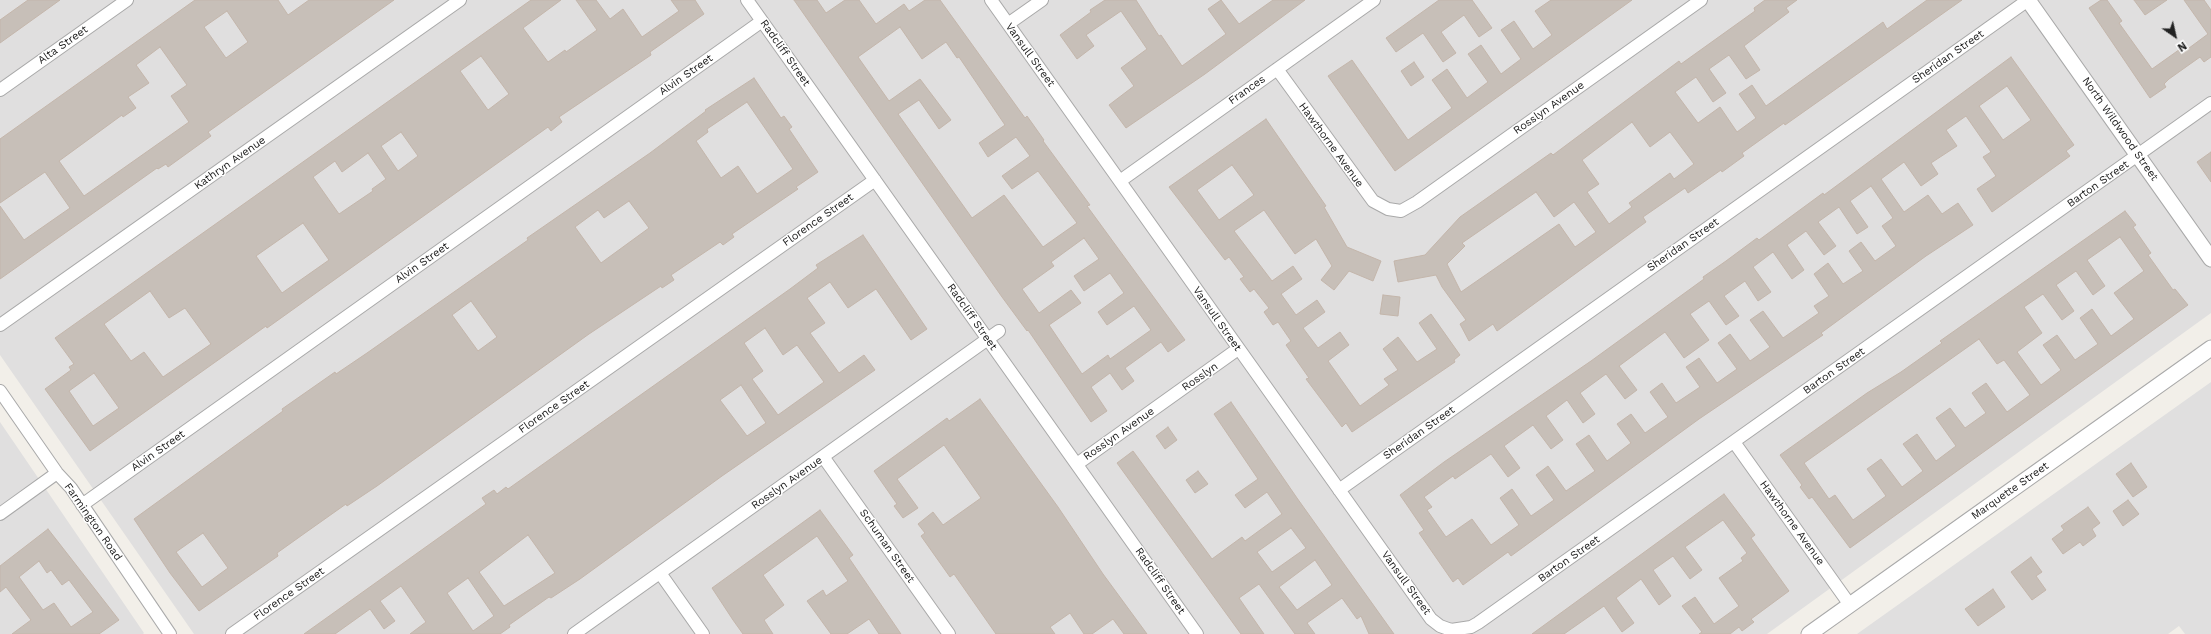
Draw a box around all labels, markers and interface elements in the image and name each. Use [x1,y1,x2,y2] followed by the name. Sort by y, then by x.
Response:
[2155,16,2195,56] north arrow
[757,17,813,89] street label: Radcliff Street
[1002,21,1058,89] street label: Vansull Street
[35,23,91,67] street label: Alta Street
[1910,27,1986,87] street label: Sheridan Street
[2175,39,2189,54] text: N
[657,52,715,98] street label: Alvin Street
[1226,73,1268,107] street label: Frances
[2079,75,2161,183] street label: North Wildwood Street
[1511,79,1587,137] street label: Rosslyn Avenue
[1296,100,1366,190] street label: Hawthorne Avenue
[192,133,268,193] street label: Kathryn Avenue
[2065,158,2131,210] street label: Barton Street
[780,191,856,249] street label: Florence Street
[1645,215,1721,275] street label: Sheridan Street
[393,240,451,286] street label: Alvin Street
[944,281,1000,353] street label: Radcliff Street
[1190,284,1244,354] street label: Vansull Street
[1801,345,1867,397] street label: Barton Street
[1179,360,1221,394] street label: Rosslyn
[516,378,592,436] street label: Florence Street
[1381,403,1457,463] street label: Sheridan Street
[1081,405,1157,463] street label: Rosslyn Avenue
[129,428,187,474] street label: Alvin Street
[749,454,825,512] street label: Rosslyn Avenue
[1969,459,2051,523] street label: Marquette Street
[1757,478,1827,568] street label: Hawthorne Avenue
[61,481,125,563] street label: Farmington Road
[857,507,917,585] street label: Schuman Street
[1536,533,1602,585] street label: Barton Street
[1132,545,1188,617] street label: Radcliff Street
[1378,549,1434,617] street label: Vansull Street
[251,565,327,623] street label: Florence Street

